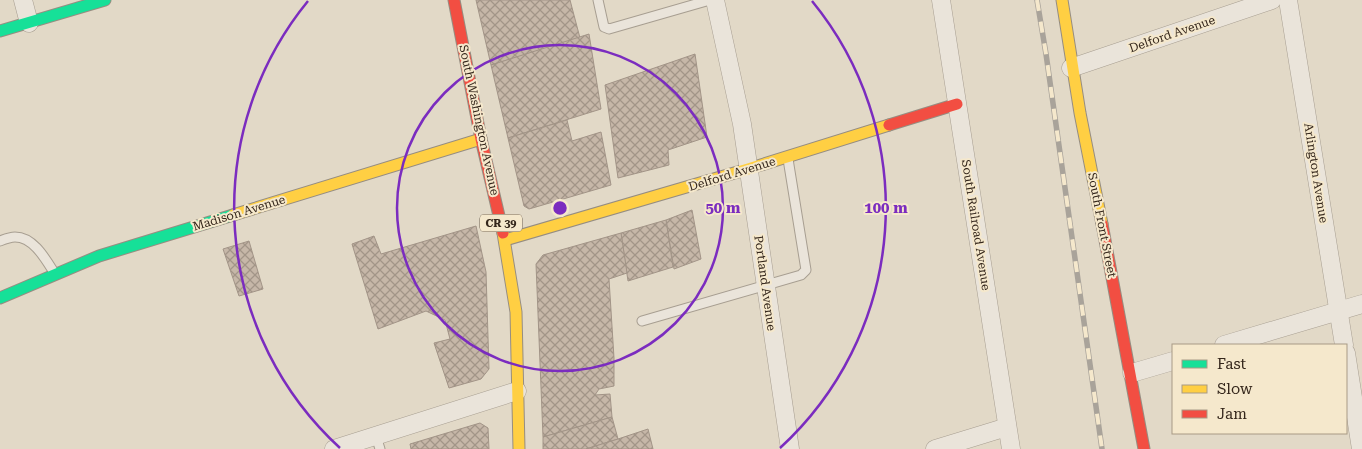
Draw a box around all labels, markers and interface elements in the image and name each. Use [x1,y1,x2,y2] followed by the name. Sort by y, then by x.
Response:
[1127,13,1217,55] street label: Delford Avenue
[456,43,502,197] street label: South Washington Avenue
[1301,122,1331,224] street label: Arlington Avenue
[687,154,778,194] street label: Delford Avenue
[959,159,993,292] street label: South Railroad Avenue
[1085,171,1119,279] street label: South Front Street
[191,192,287,234] street label: Madison Avenue
[551,199,569,217] centre of rings
[705,199,741,217] text: 50 m
[864,199,908,217] text: 100 m
[480,214,522,232] road number: CR 39
[751,234,779,332] street label: Portland Avenue
[1172,344,1347,434] legend
[1217,355,1247,373] text: Fast
[1217,380,1253,398] text: Slow
[1217,405,1247,423] text: Jam

